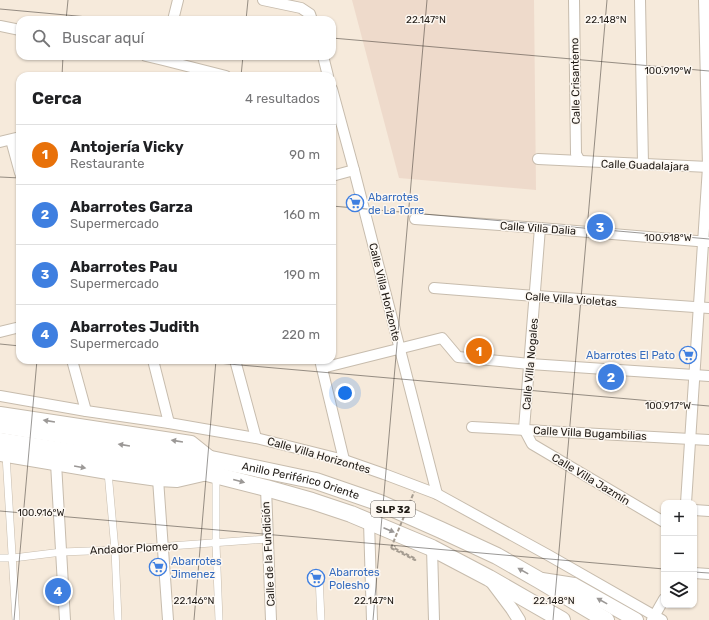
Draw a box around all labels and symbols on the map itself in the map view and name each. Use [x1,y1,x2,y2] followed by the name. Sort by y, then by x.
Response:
[406,14,446,26] text: 22.147°N
[585,14,627,26] text: 22.148°N
[568,38,583,124] street label: Calle Crisantemo
[645,65,691,77] text: 100.919°W
[601,157,689,174] street label: Calle Guadalajara
[368,191,424,217] place label: Abarrotes de La Torre
[345,193,365,213] supermarket icon: Abarrotes de La Torre
[587,212,613,242] pin: 3
[499,219,576,238] street label: Calle Villa Dalia
[644,232,692,244] text: 100.918°W
[366,241,403,343] street label: Calle Villa Horizonte
[525,290,618,309] street label: Calle Villa Violetas
[520,317,541,411] street label: Calle Villa Nogales
[466,336,492,366] pin: 1
[678,345,698,365] supermarket icon: Abarrotes El Pato
[586,349,675,362] place label: Abarrotes El Pato
[598,362,624,392] pin: 2
[335,383,355,403] your location
[645,400,691,412] text: 100.917°W
[43,418,55,424] one-way arrow
[533,424,648,443] street label: Calle Villa Bugambilias
[266,435,372,477] street label: Calle Villa Horizontes
[171,438,184,444] one-way arrow
[118,442,130,448] one-way arrow
[549,451,632,508] street label: Calle Villa Jazmín
[241,460,361,502] street label: Anillo Periférico Oriente
[74,465,86,471] one-way arrow
[233,478,245,484] one-way arrow
[259,501,278,607] street label: Calle de la Fundición
[371,501,415,517] road number: SLP 32
[17,507,65,519] text: 100.916°W
[383,527,394,533] one-way arrow
[89,540,179,557] street label: Andador Plomero
[171,555,222,581] place label: Abarrotes Jimenez
[148,557,168,577] supermarket icon: Abarrotes Jimenez
[329,566,380,592] place label: Abarrotes Polesho
[517,567,529,574] one-way arrow
[306,568,326,588] supermarket icon: Abarrotes Polesho
[45,576,71,606] pin: 4
[174,595,215,607] text: 22.146°N
[354,595,394,607] text: 22.147°N
[533,595,575,607] text: 22.148°N
[596,597,608,604] one-way arrow

